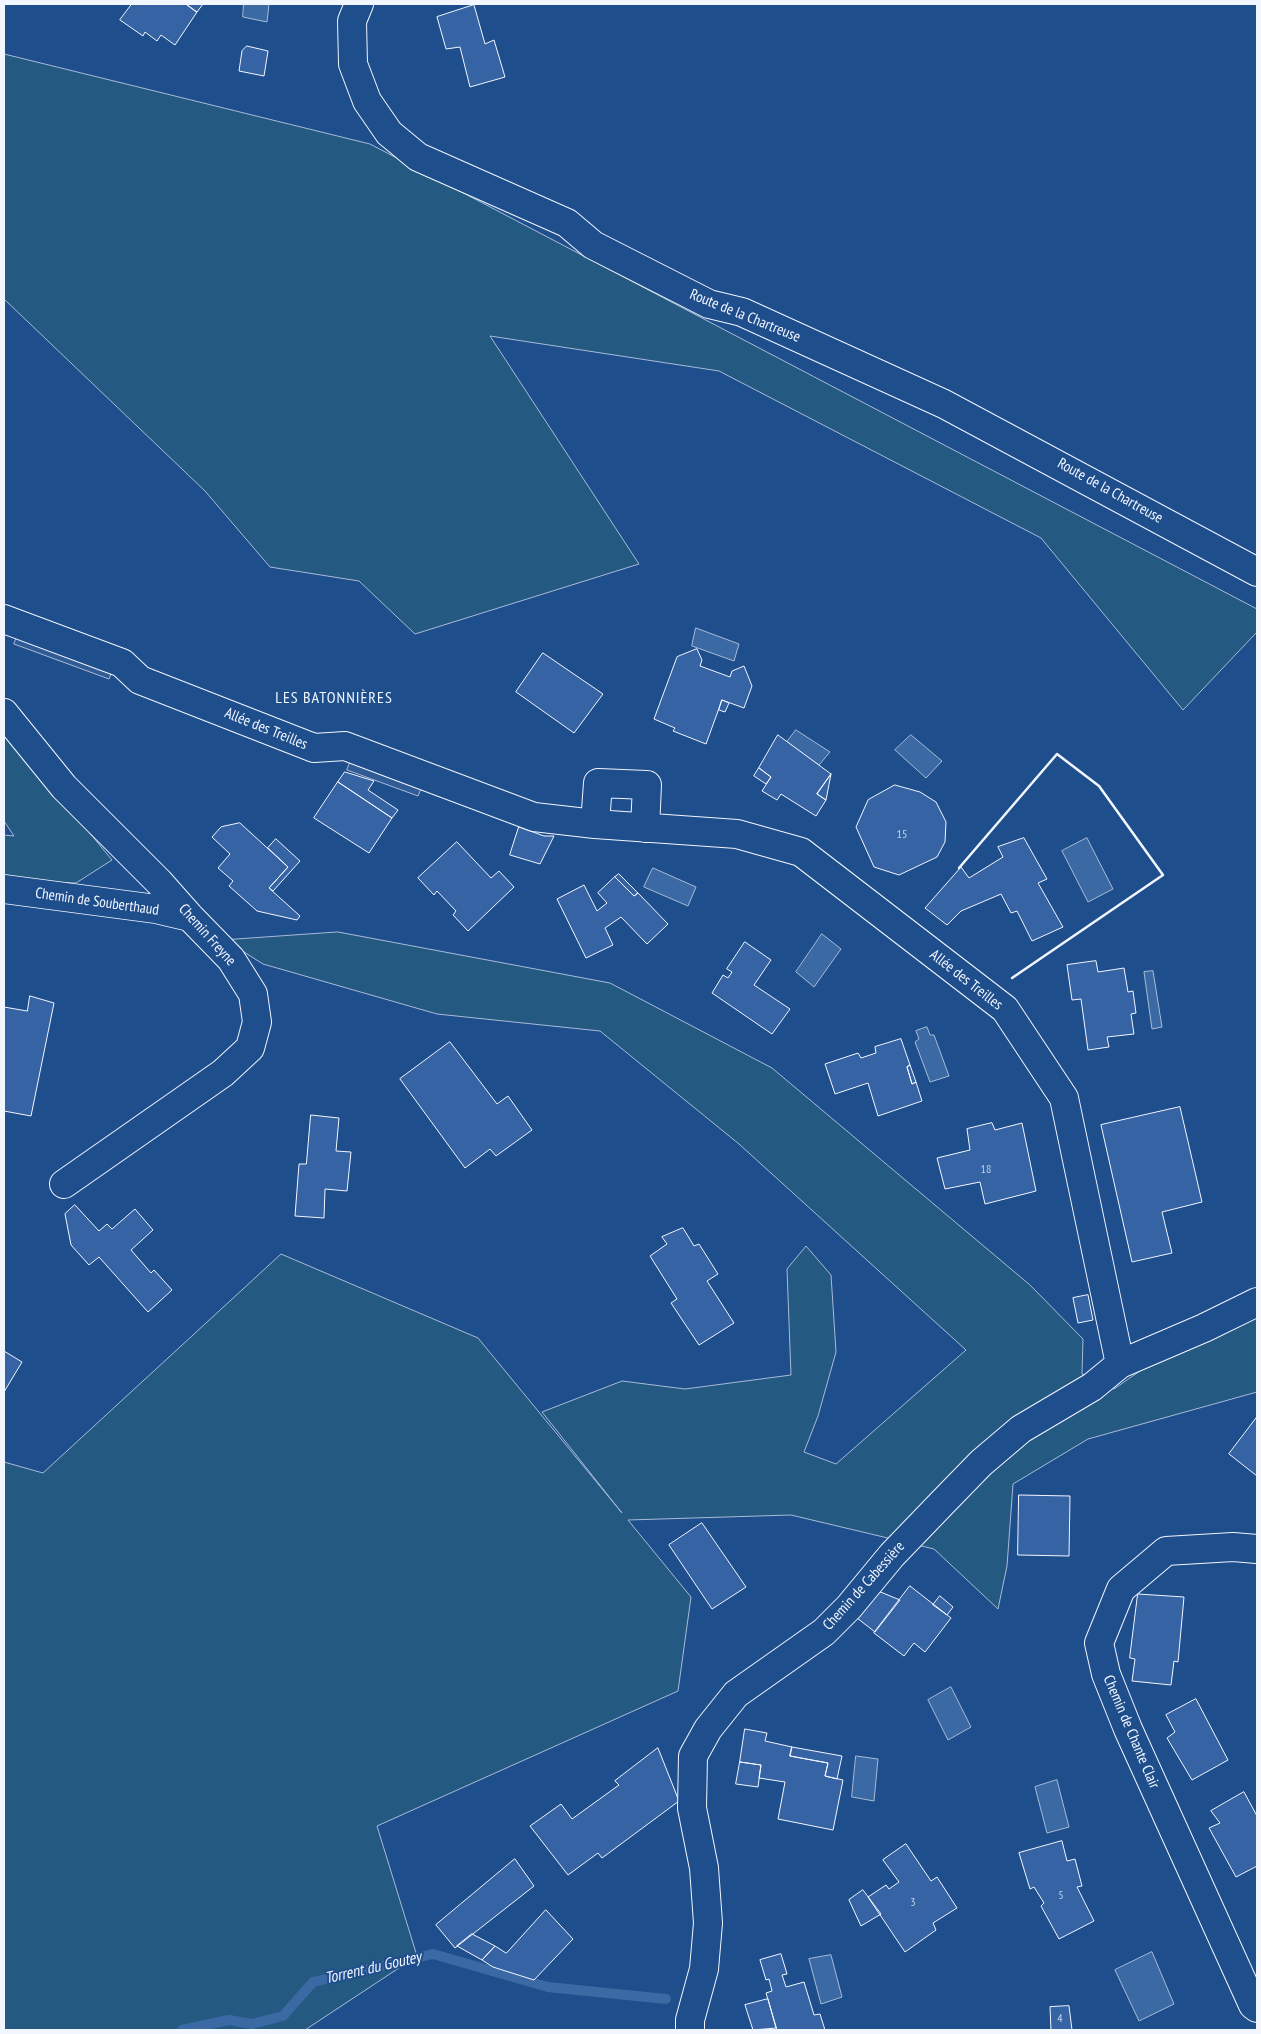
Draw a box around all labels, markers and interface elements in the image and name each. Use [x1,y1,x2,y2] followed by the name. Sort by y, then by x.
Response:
[687,286,803,346] street label: Route de la Chartreuse
[1054,455,1166,527] street label: Route de la Chartreuse
[273,688,395,708] district label: LES BATONNIÈRES
[222,704,310,754] street label: Allée des Treilles
[897,828,907,842] house number: 15
[34,884,160,920] street label: Chemin de Souberthaud
[175,900,239,970] street label: Chemin Freyne
[926,946,1006,1014] street label: Allée des Treilles
[981,1163,991,1177] house number: 18
[819,1538,909,1634] street label: Chemin de Cabessière
[1099,1673,1163,1791] street label: Chemin de Chante Clair
[1058,1889,1064,1903] house number: 5
[910,1896,916,1910] house number: 3
[323,1948,423,1988] water label: Torrent du Goutey
[1057,2012,1063,2026] house number: 4

